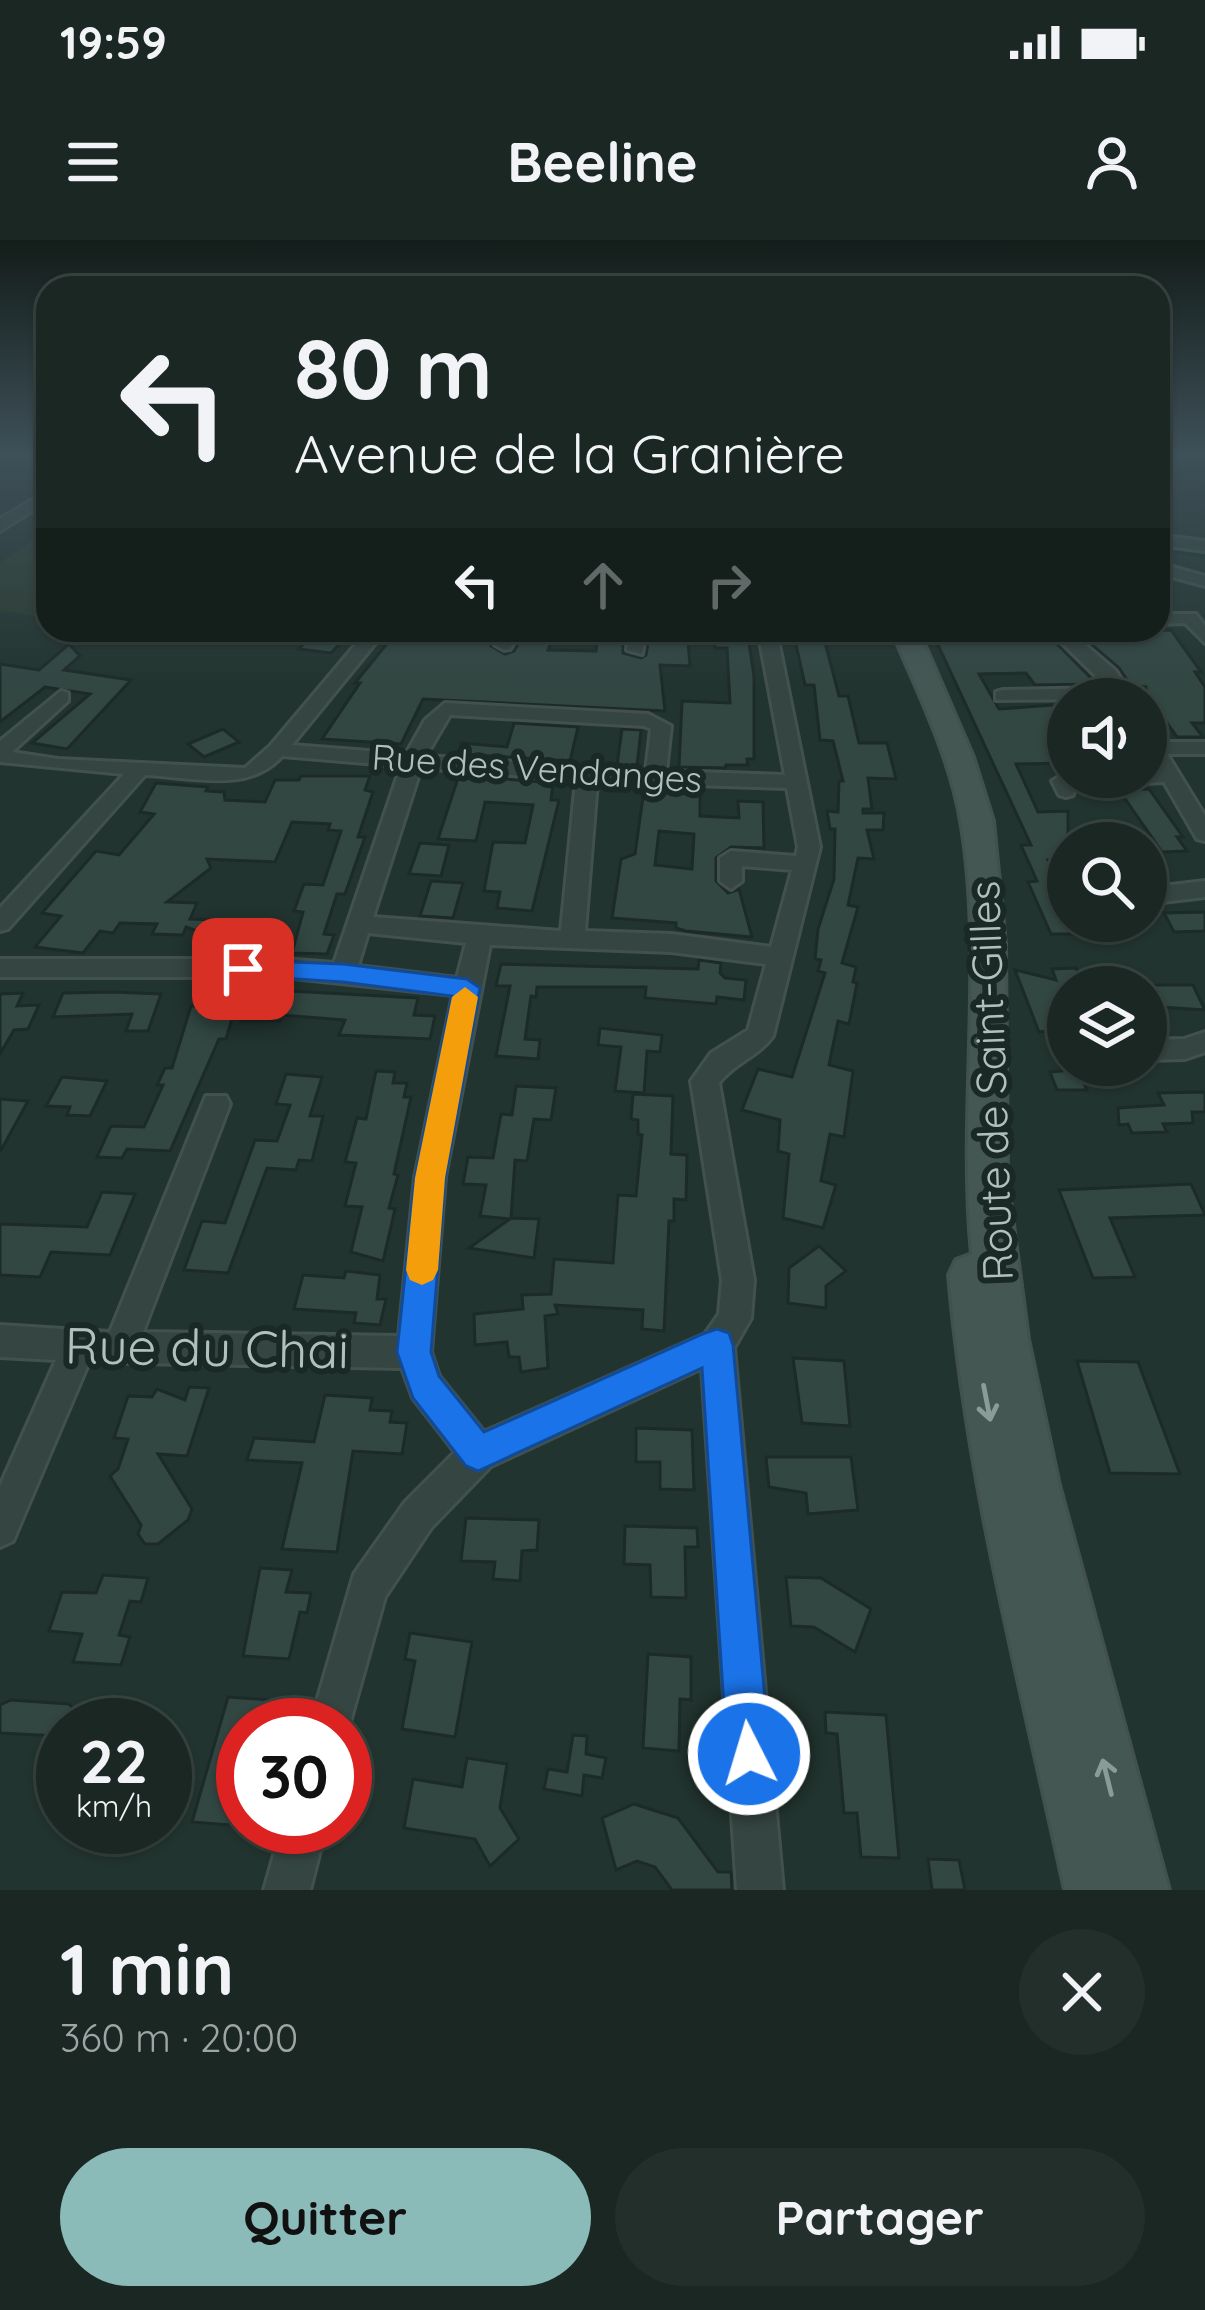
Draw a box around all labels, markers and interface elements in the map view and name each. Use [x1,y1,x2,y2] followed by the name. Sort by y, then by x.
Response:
[60,14,167,70] text: 19:59
[507,128,698,196] text: Beeline
[60,129,126,195] icon: menu
[1079,129,1145,195] icon: person
[294,315,493,420] text: 80 m
[96,324,252,480] icon: left
[294,419,845,487] text: Avenue de la Granière
[444,552,510,618] icon: left
[570,552,636,618] icon: ahead
[696,552,762,618] icon: right
[1047,678,1167,1086] map controls
[1047,678,1167,798] button: sound
[370,734,704,801] street label: Rue des Vendanges
[1047,822,1167,942] button: search
[957,880,1024,1282] street label: Route de Saint-Gilles
[192,918,294,1020] pin
[210,936,276,1002] icon: arrive
[1047,966,1167,1086] button: layers
[64,1313,350,1381] street label: Rue du Chai
[977,1383,999,1422] one-way arrow
[686,1691,812,1817] position arrow
[216,1698,372,1854] speed limit sign: 30
[80,1723,148,1798] text: 22
[1095,1758,1117,1796] one-way arrow
[76,1787,152,1825] text: km/h
[60,1923,234,2013] text: 1 min
[1019,1929,1145,2055] button: close
[60,2013,298,2062] text: 360 m · 20:00
[60,2148,591,2286] button: Quitter
[615,2148,1145,2286] button: Partager

